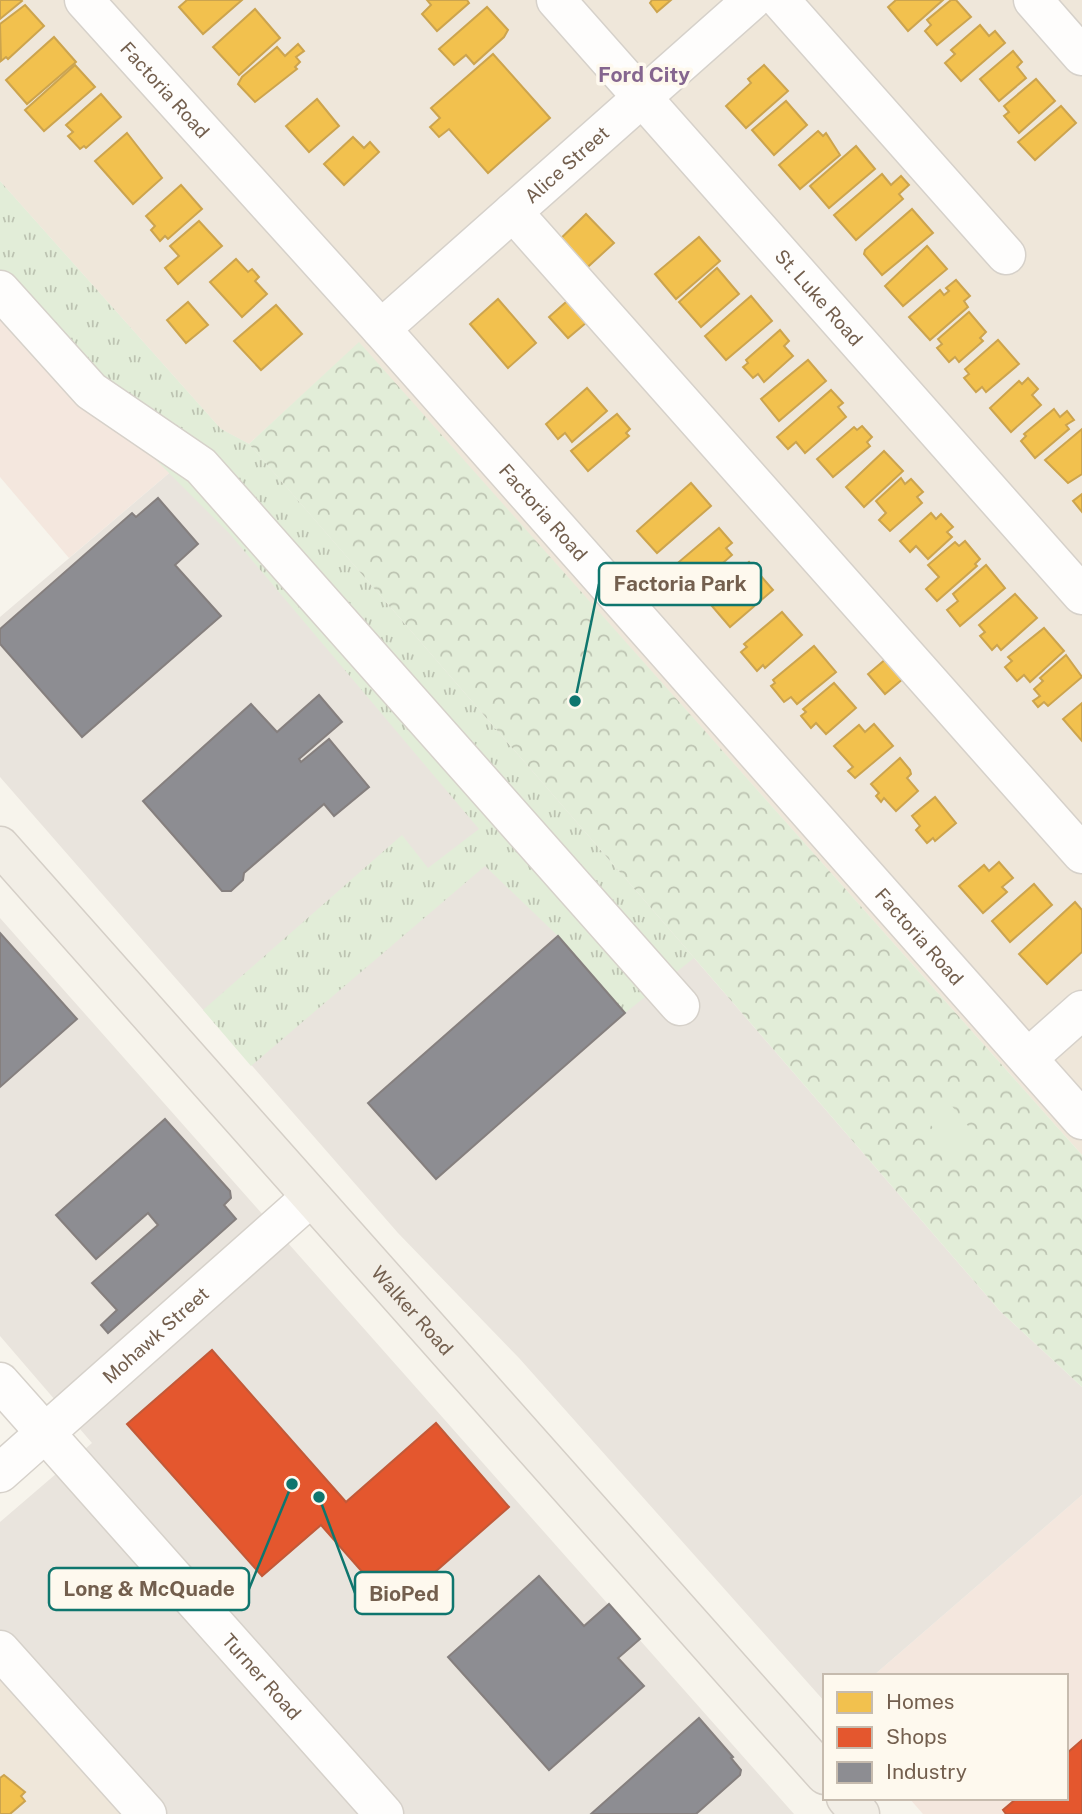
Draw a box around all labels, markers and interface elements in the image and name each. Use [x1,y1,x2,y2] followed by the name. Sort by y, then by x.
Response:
[116,37,214,142] street label: Factoria Road
[598,62,690,87] district label: Ford City
[520,121,613,208] street label: Alice Street
[771,245,867,350] street label: St. Luke Road
[495,459,592,565] street label: Factoria Road
[599,563,761,605] callout: Factoria Park
[613,571,747,596] text: Factoria Park
[871,884,968,989] street label: Factoria Road
[367,1261,458,1359] street label: Walker Road
[98,1282,213,1388] street label: Mohawk Street
[49,1568,249,1610] callout: Long & McQuade
[355,1572,453,1614] callout: BioPed
[63,1576,235,1601] text: Long & McQuade
[369,1581,439,1606] text: BioPed
[218,1629,306,1724] street label: Turner Road
[823,1674,1068,1800] legend
[886,1689,954,1714] text: Homes
[886,1724,947,1749] text: Shops
[886,1759,967,1784] text: Industry

